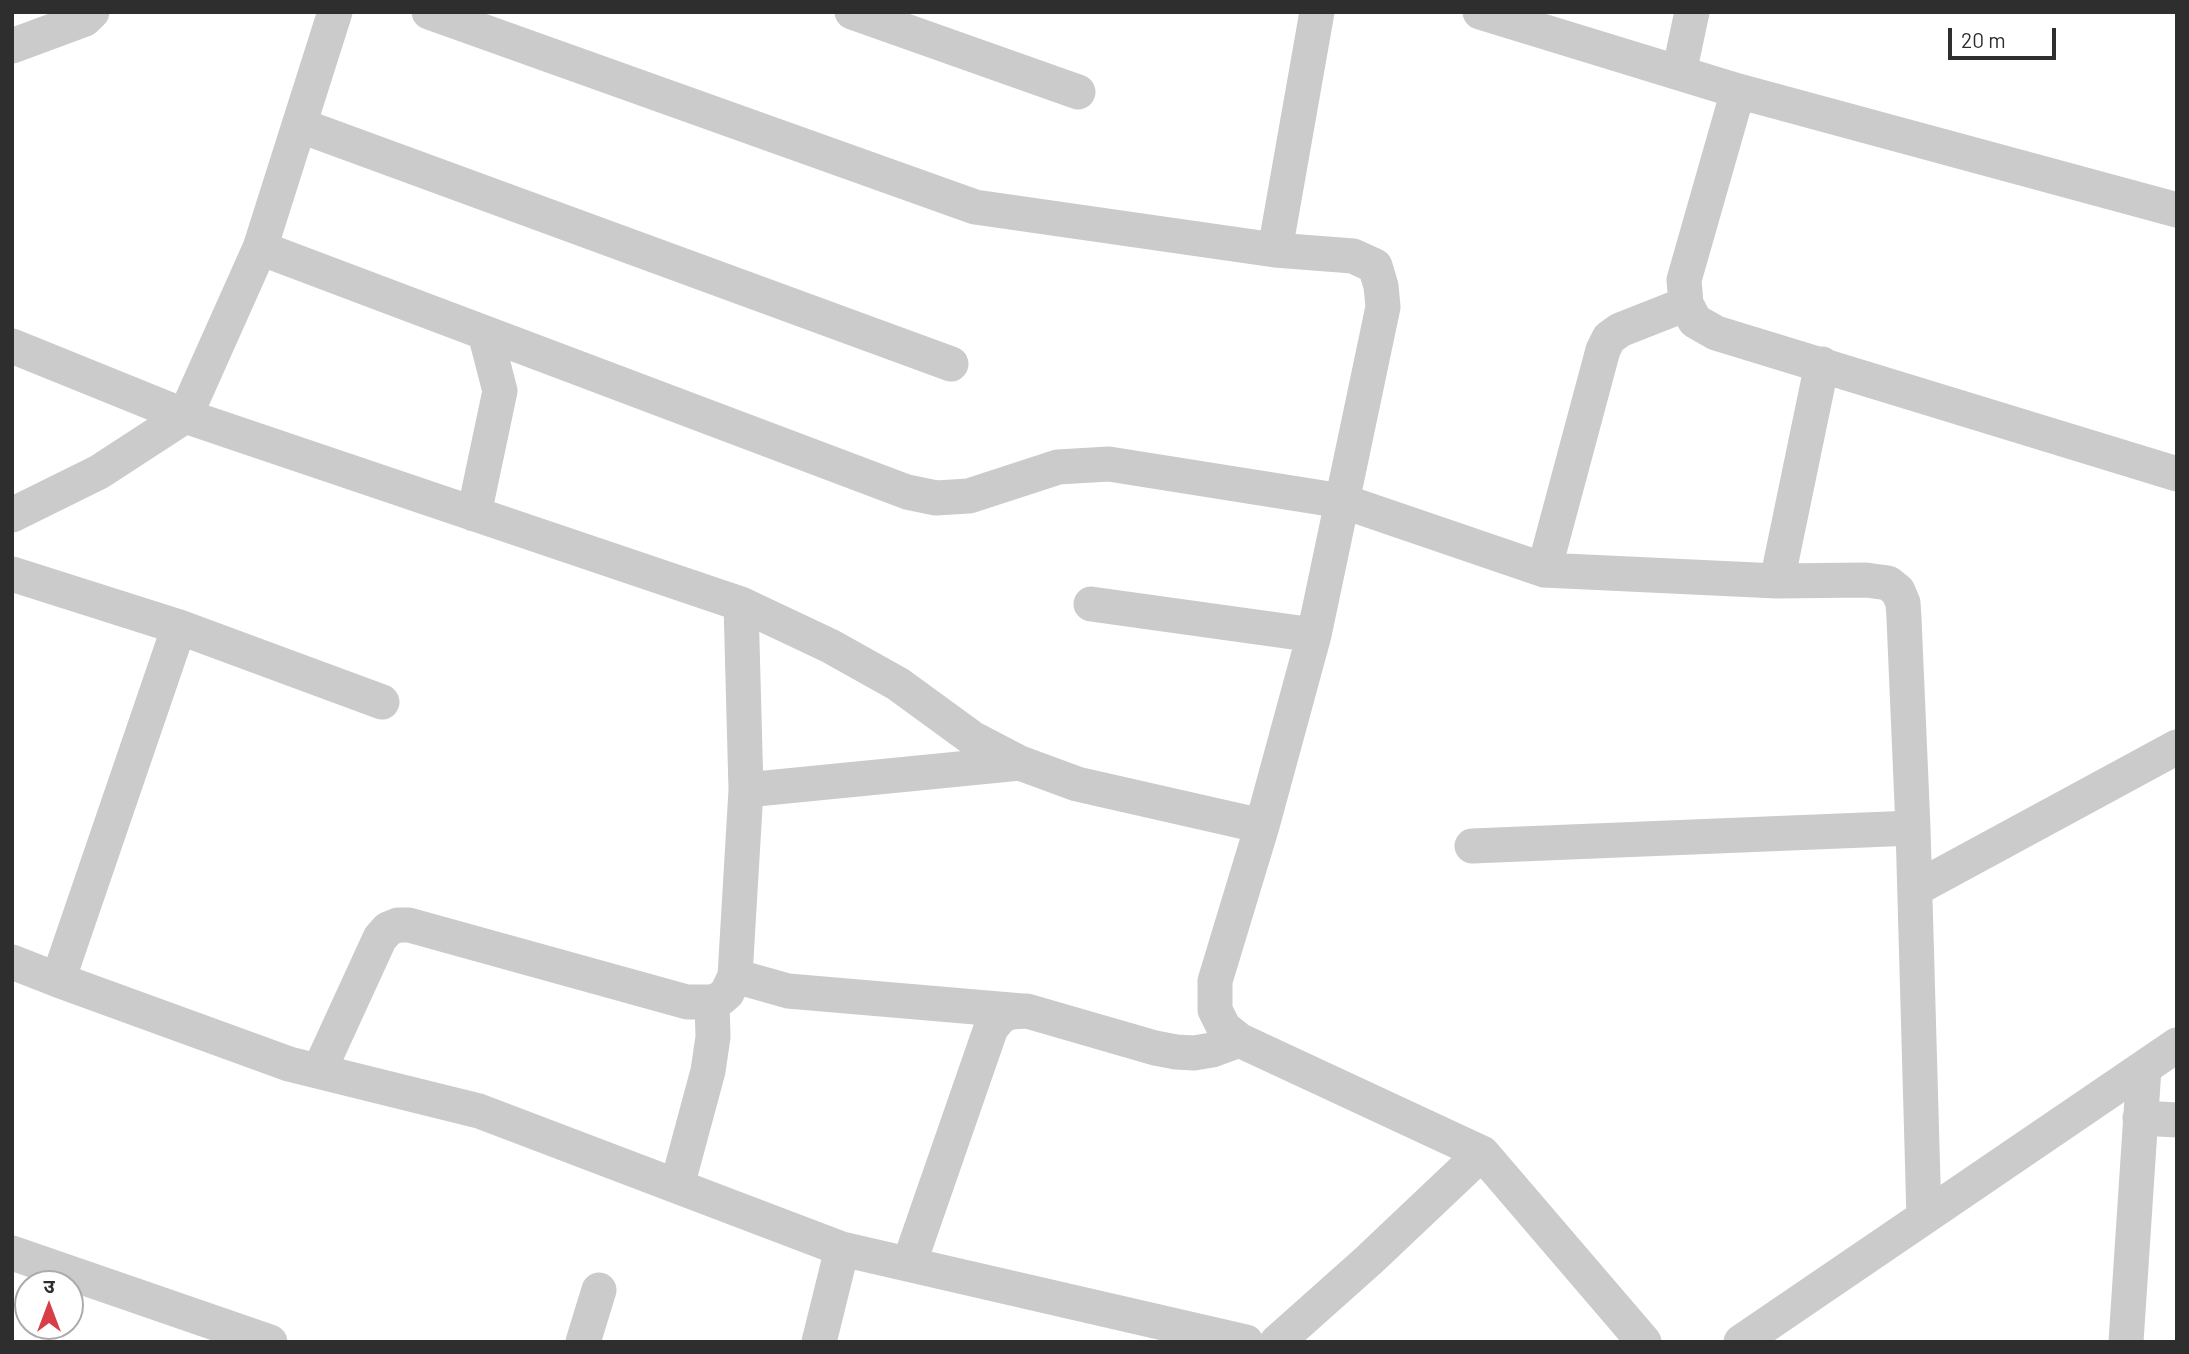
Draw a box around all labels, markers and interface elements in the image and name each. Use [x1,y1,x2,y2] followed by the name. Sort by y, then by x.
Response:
[1951,14,2060,58] scale bar
[1961,27,2006,52] text: 20 m
[14,1270,84,1340] north arrow
[43,1274,55,1297] text: उ

